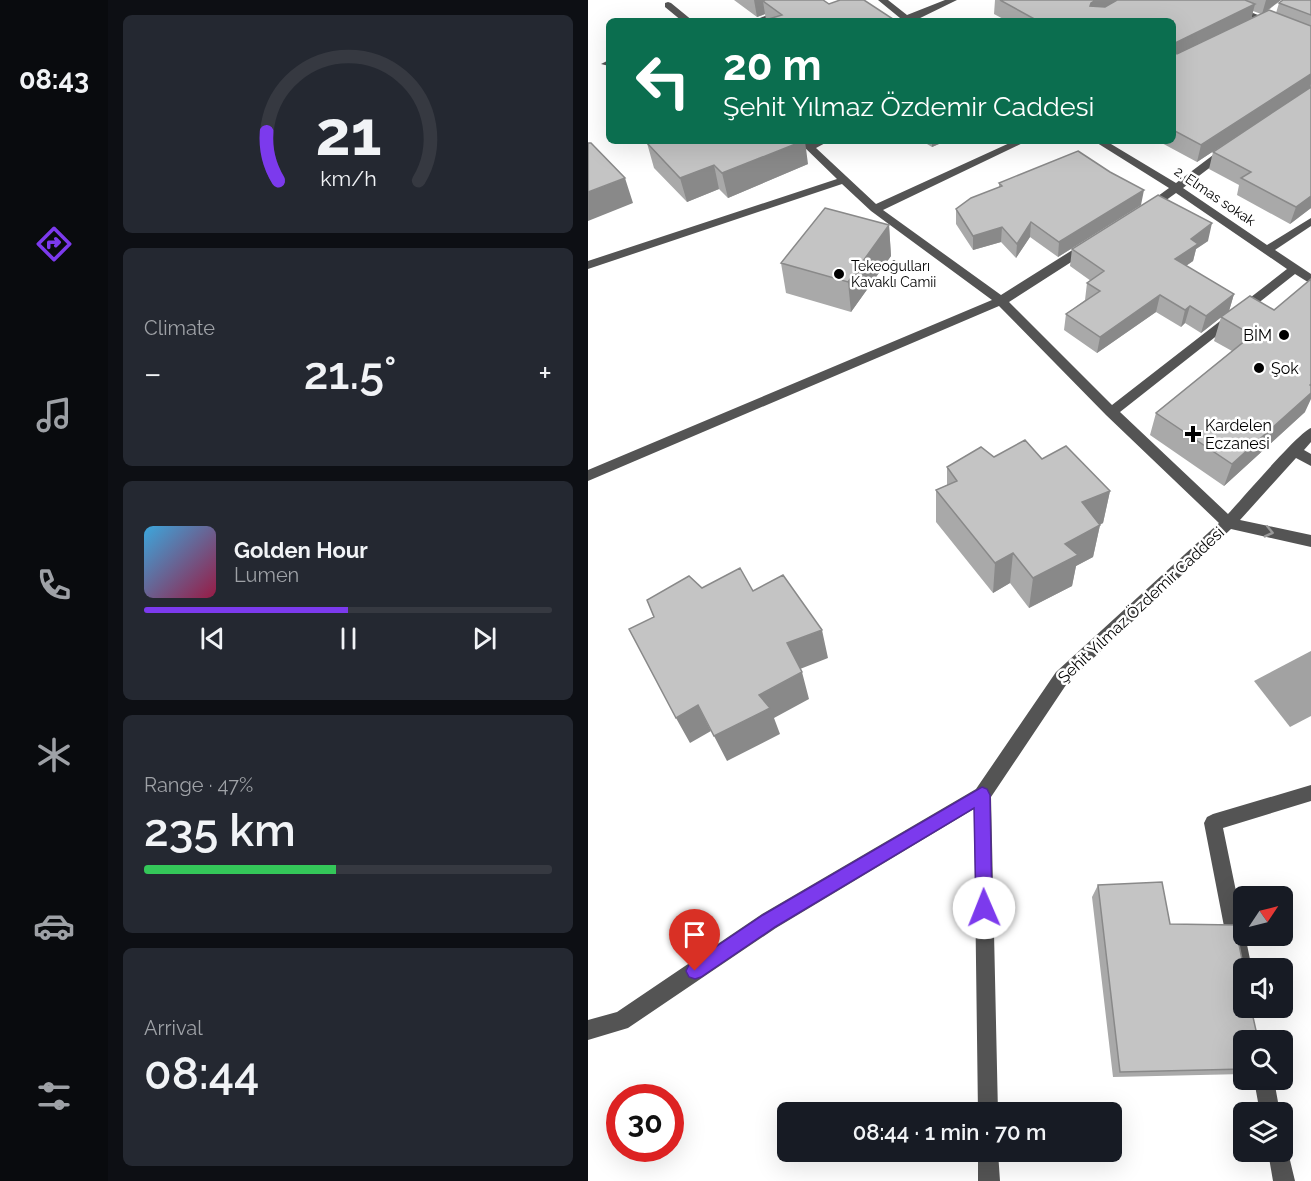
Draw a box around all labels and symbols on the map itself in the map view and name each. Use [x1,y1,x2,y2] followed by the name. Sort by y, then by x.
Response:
[1171,163,1259,229] street label: 2. Elmas sokak
[851,258,936,290] place label: Tekeoğulları Kavaklı Camii
[832,267,846,281] marker: Tekeoğulları Kavaklı Camii
[1243,325,1272,345] place label: BİM
[1277,328,1291,342] marker: BİM
[1271,359,1299,378] place label: Şok
[1252,361,1266,375] marker: Şok
[1205,416,1272,453] place label: Kardelen Eczanesi
[1186,427,1200,441] marker: Kardelen Eczanesi
[1053,522,1228,687] street label: Şehit Yılmaz Özdemir Caddesi
[1264,525,1274,538] one-way arrow
[952,876,1016,940] position arrow
[1233,886,1293,946] north arrow
[669,909,720,971] pin
[606,1084,684,1162] speed limit sign: 30

